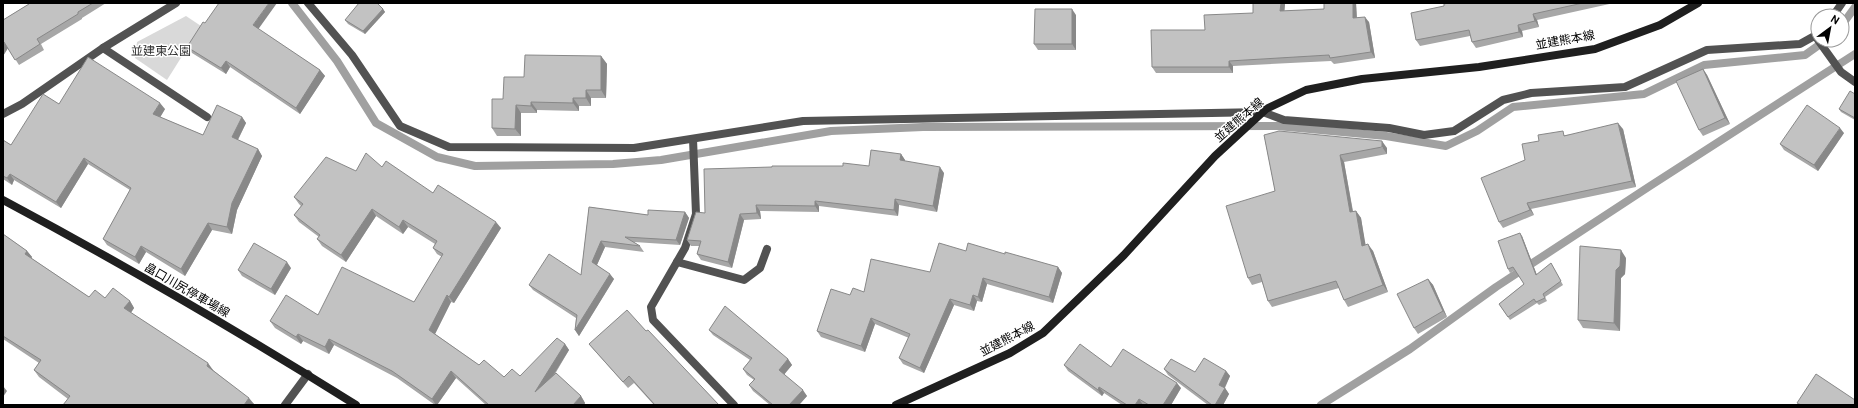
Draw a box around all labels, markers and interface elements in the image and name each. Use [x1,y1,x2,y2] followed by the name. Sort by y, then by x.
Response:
[1810,8,1850,48] north arrow
[1828,12,1842,28] text: N
[1534,28,1596,54] street label: 並建熊本線
[131,44,191,60] park label: 並建東公園
[1212,95,1268,146] street label: 並建熊本線
[141,260,232,322] street label: 畠口川尻停車場線
[977,319,1038,361] street label: 並建熊本線

